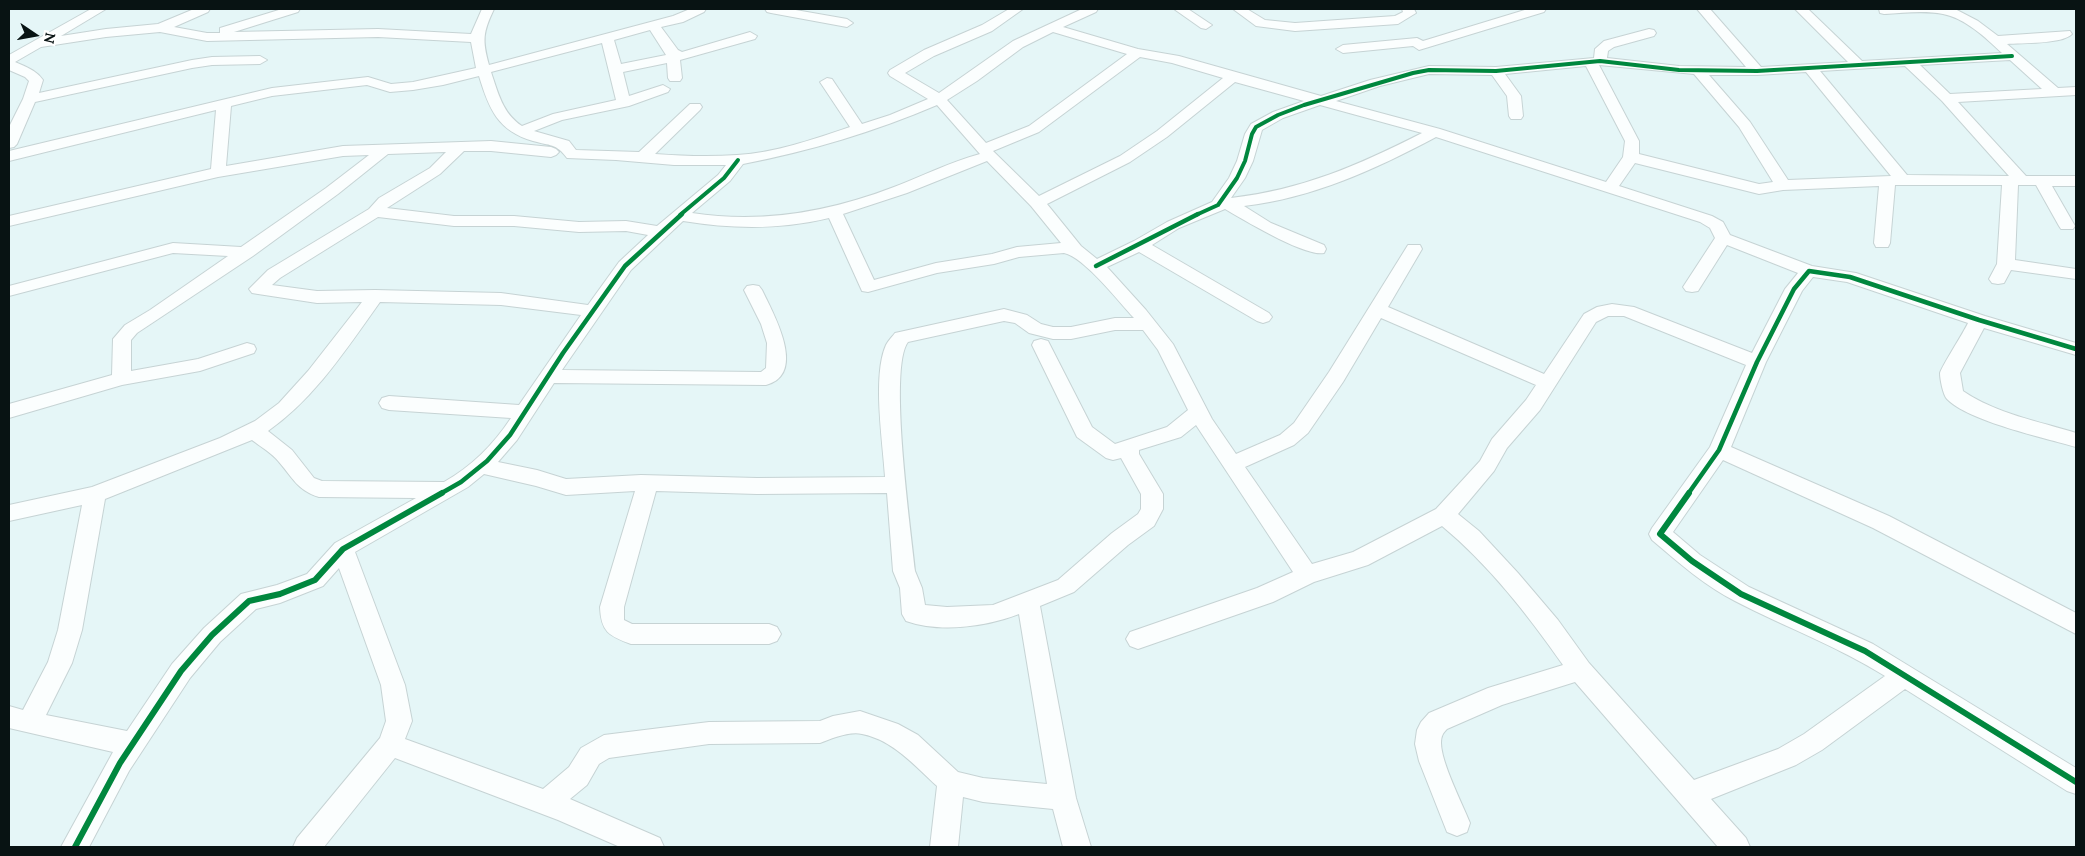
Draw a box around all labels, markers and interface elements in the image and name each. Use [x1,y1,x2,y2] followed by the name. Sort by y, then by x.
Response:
[10,10,60,60] north arrow
[40,31,60,45] text: N

